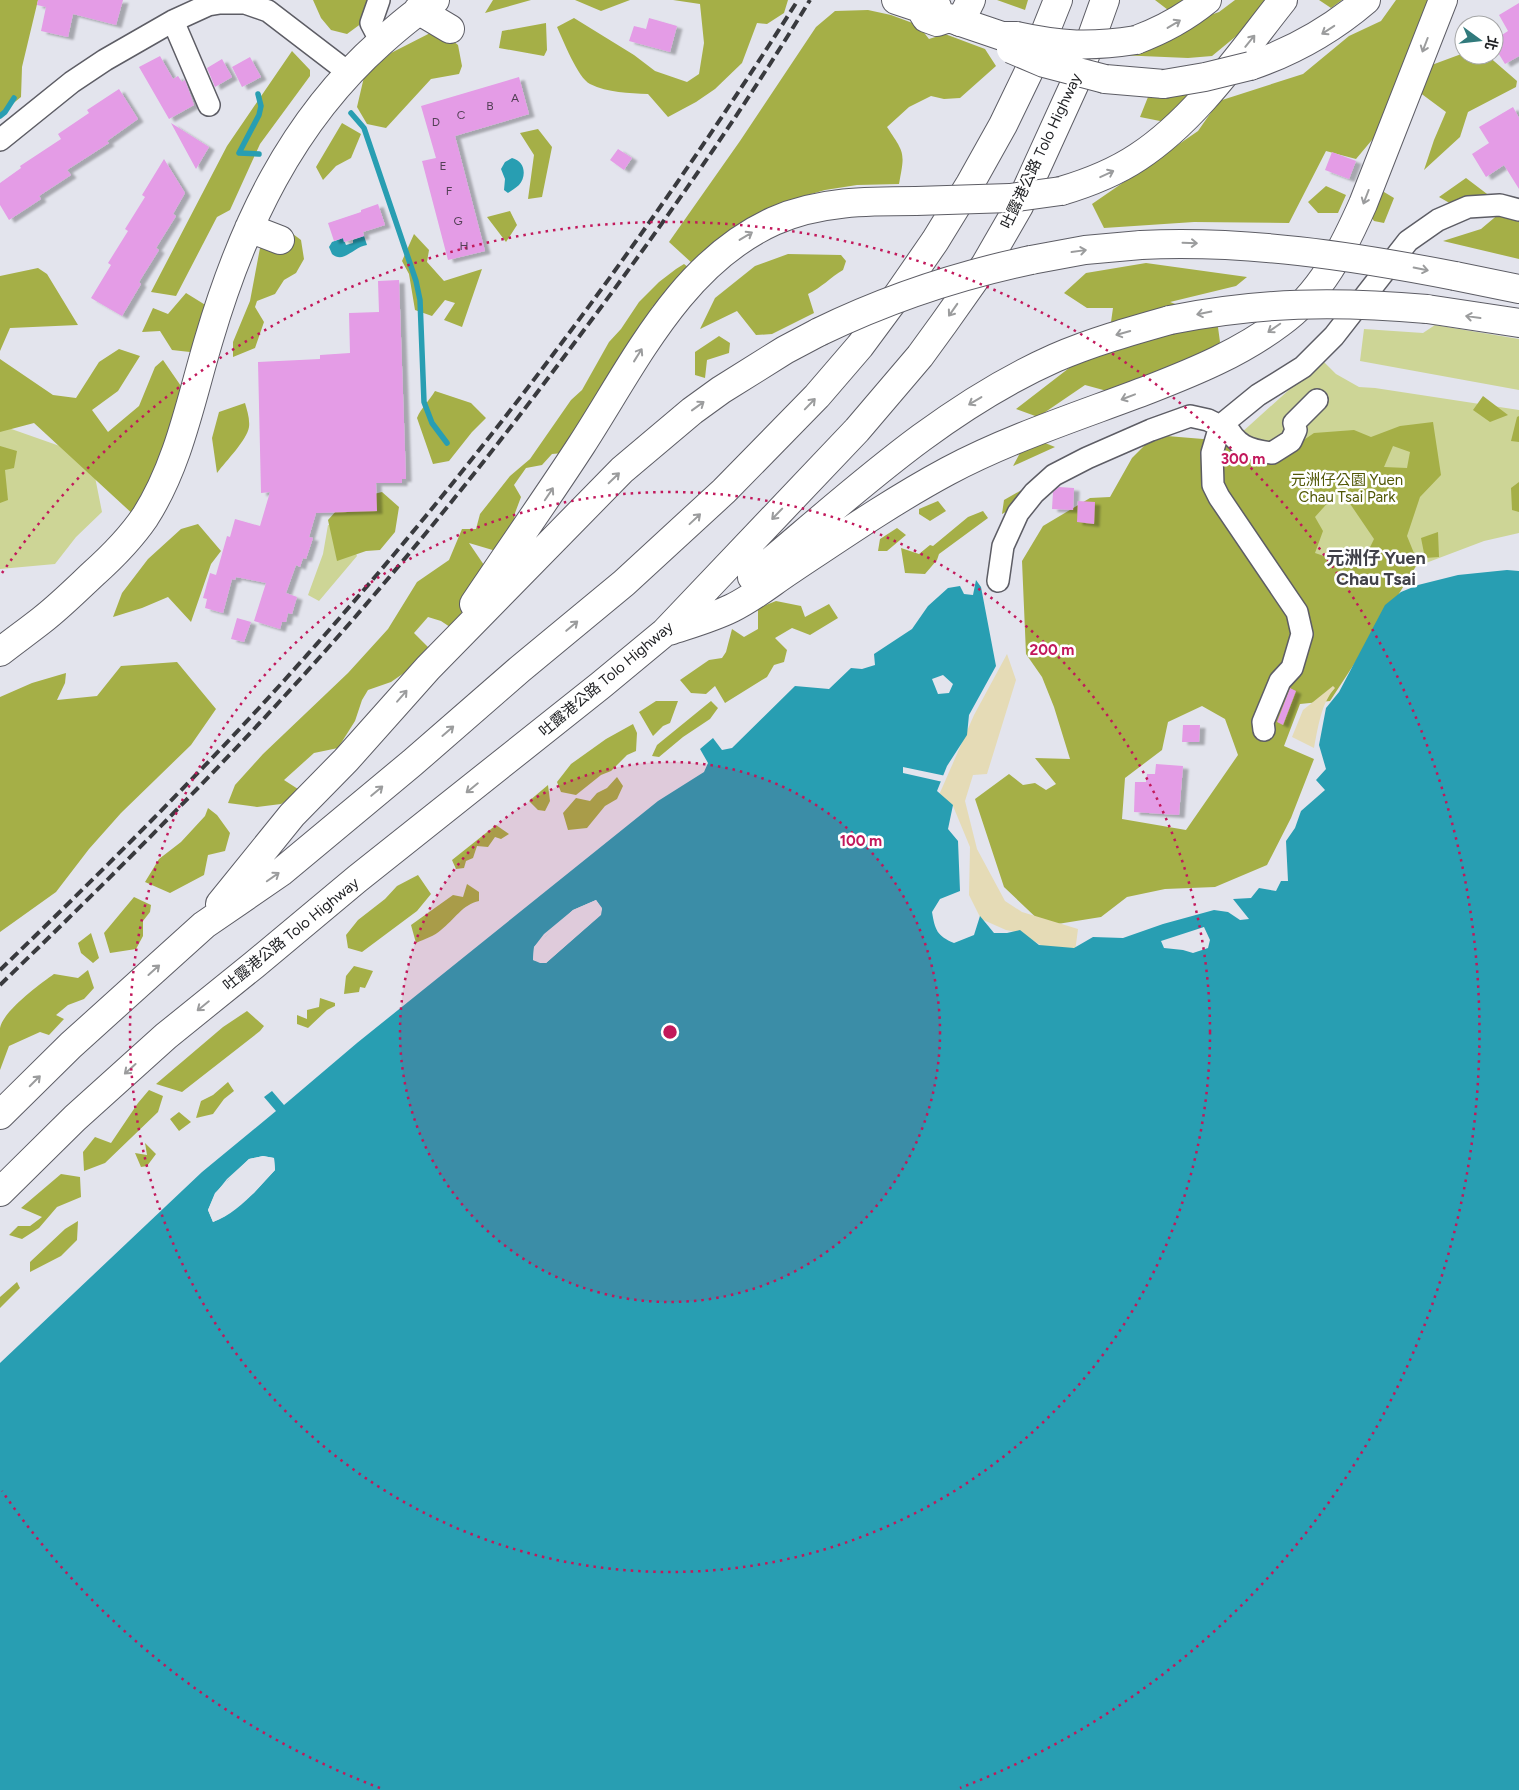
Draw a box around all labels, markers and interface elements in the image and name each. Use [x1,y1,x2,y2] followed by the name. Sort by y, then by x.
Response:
[1454,15,1504,65] north arrow
[1166,18,1180,28] one-way arrow
[1321,25,1335,35] one-way arrow
[1481,34,1501,52] text: 北
[1244,35,1255,48] one-way arrow
[1420,37,1429,53] one-way arrow
[997,70,1085,232] street label: 吐露港公路 Tolo Highway
[511,91,519,105] house number: A
[486,99,494,113] house number: B
[457,108,466,122] house number: C
[432,115,440,129] house number: D
[439,159,447,173] house number: E
[1099,169,1114,179] one-way arrow
[446,184,453,198] house number: F
[1361,189,1370,204] one-way arrow
[453,214,463,228] house number: G
[738,231,752,241] one-way arrow
[459,239,469,253] house number: H
[1182,239,1198,248] one-way arrow
[1071,246,1087,256] one-way arrow
[1412,265,1428,275] one-way arrow
[948,303,958,317] one-way arrow
[1196,309,1212,318] one-way arrow
[1465,311,1481,321] one-way arrow
[1267,323,1281,333] one-way arrow
[1115,329,1131,338] one-way arrow
[633,349,643,363] one-way arrow
[1121,393,1136,402] one-way arrow
[969,396,983,406] one-way arrow
[804,398,816,411] one-way arrow
[691,401,705,411] one-way arrow
[1221,450,1265,468] text: 300 m
[1291,471,1403,506] park label: 元洲仔公園 Yuen Chau Tsai Park
[608,472,620,484] one-way arrow
[544,487,554,501] one-way arrow
[771,508,783,520] one-way arrow
[688,513,701,525] one-way arrow
[1326,547,1426,590] district label: 元洲仔 Yuen Chau Tsai
[535,618,677,740] street label: 吐露港公路 Tolo Highway
[566,620,579,631] one-way arrow
[1030,641,1074,659] text: 200 m
[396,690,408,703] one-way arrow
[442,725,455,736] one-way arrow
[465,783,478,794] one-way arrow
[371,786,384,797] one-way arrow
[840,832,882,850] text: 100 m
[265,872,279,882] one-way arrow
[220,874,363,994] street label: 吐露港公路 Tolo Highway
[147,965,160,976] one-way arrow
[196,1001,209,1012] one-way arrow
[661,1023,679,1041] centre of rings
[123,1063,136,1075] one-way arrow
[28,1075,41,1087] one-way arrow

